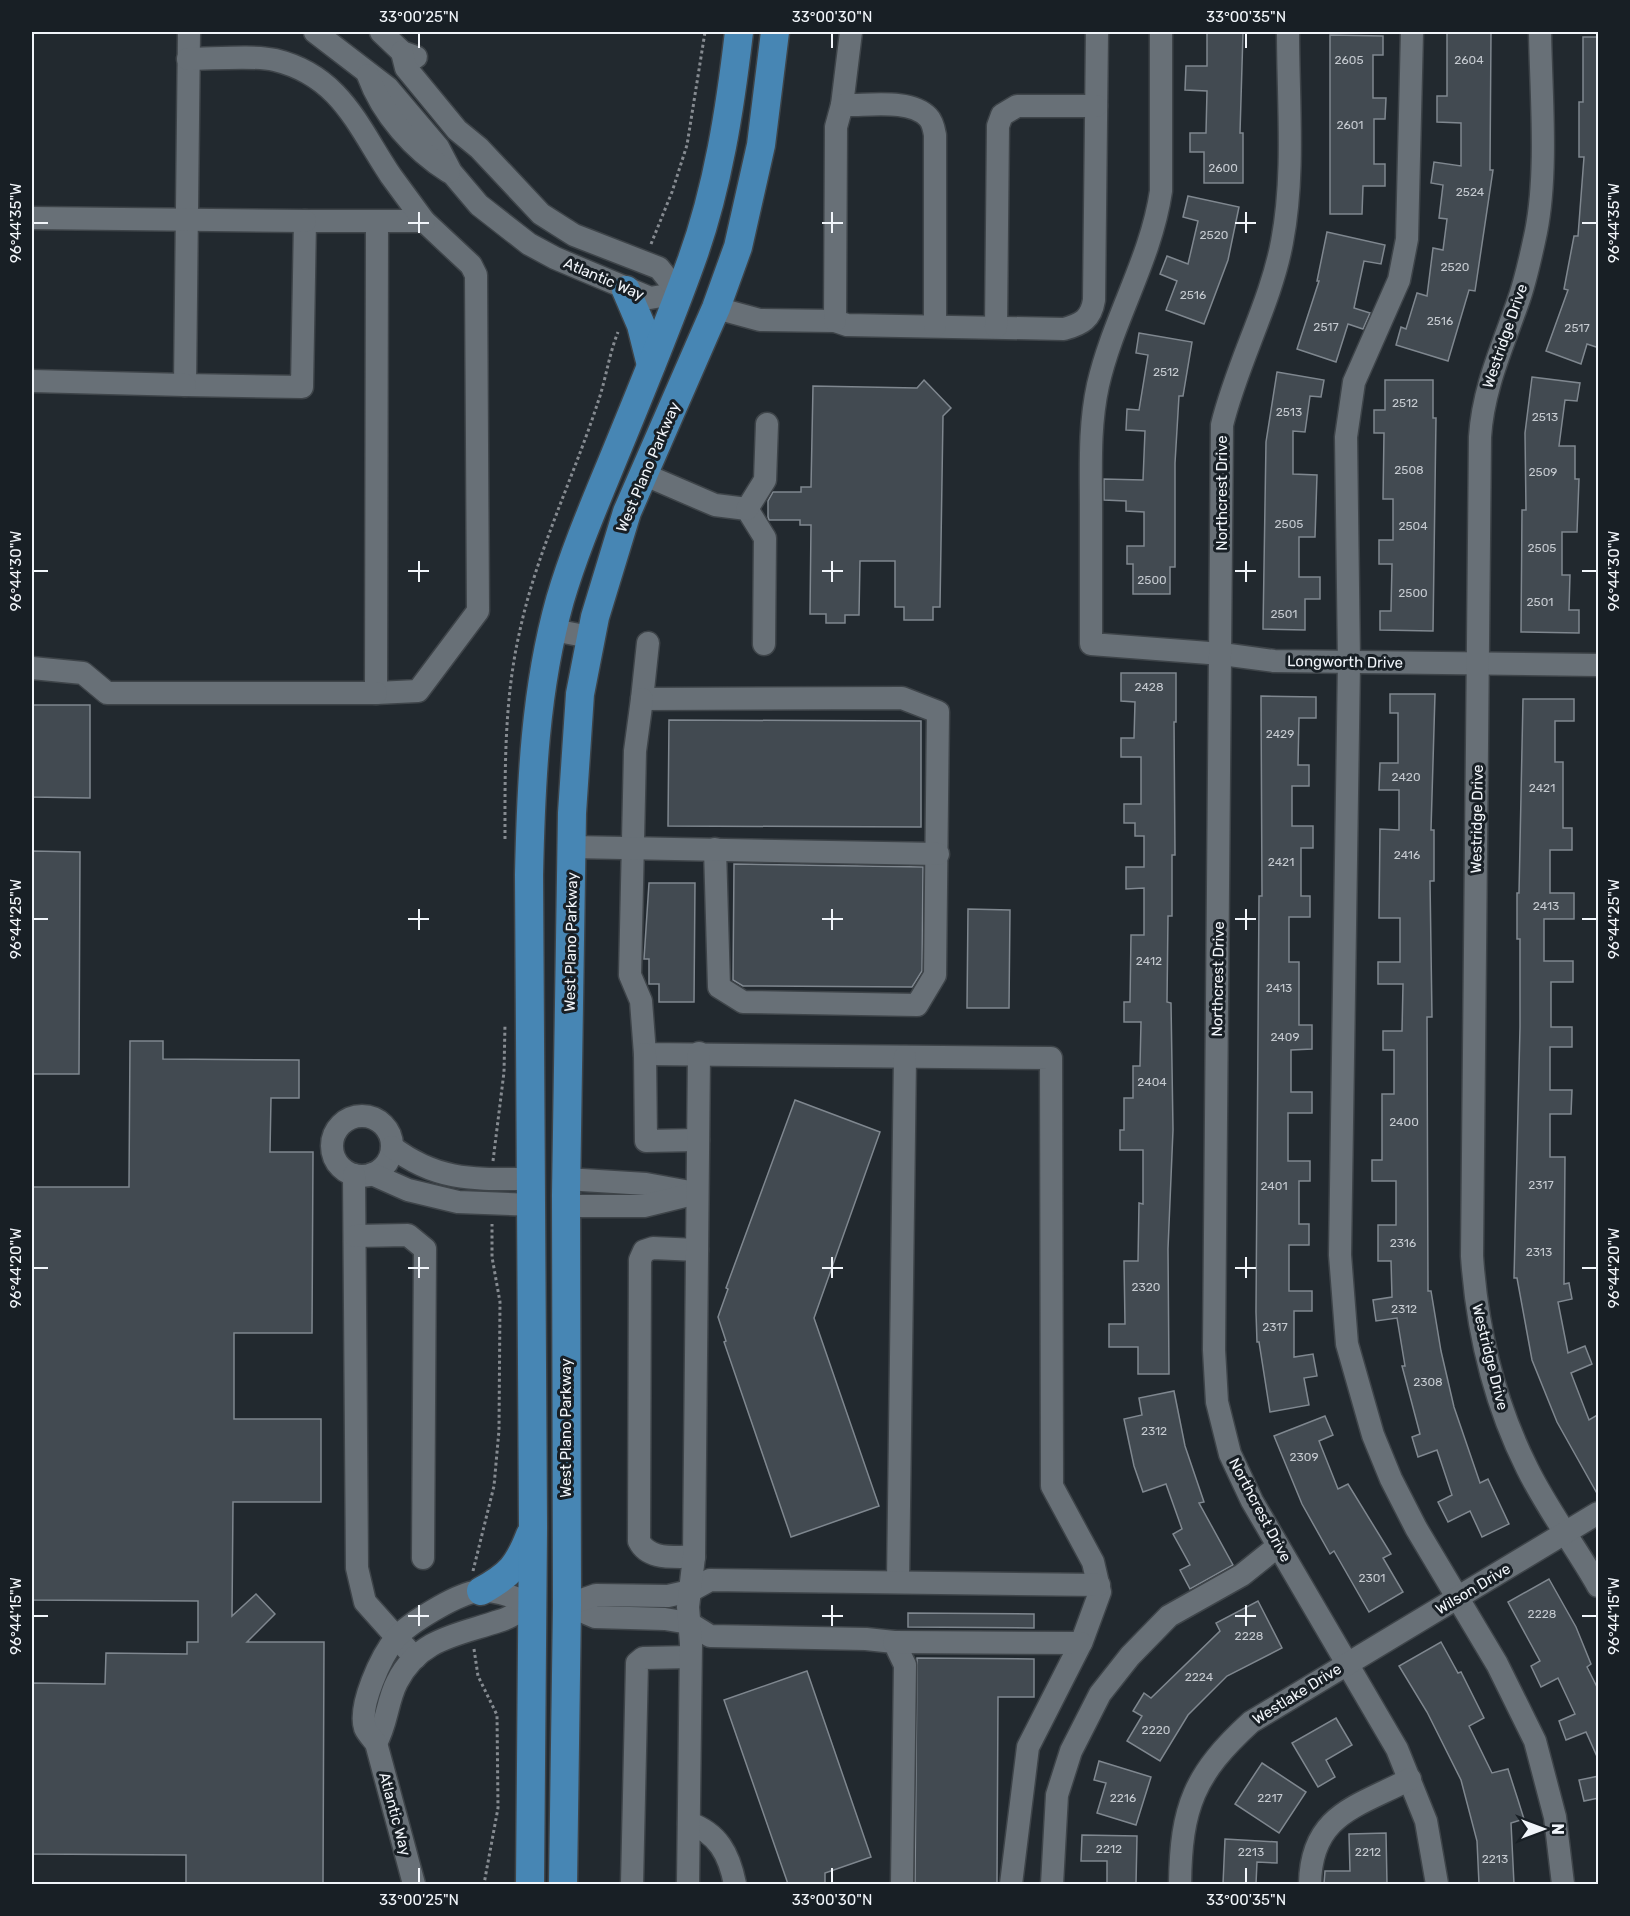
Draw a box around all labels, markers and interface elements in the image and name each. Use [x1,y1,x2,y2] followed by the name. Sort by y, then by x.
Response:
[379,8,459,26] text: 33°00'25"N
[792,8,872,26] text: 33°00'30"N
[1206,8,1286,26] text: 33°00'35"N
[1334,53,1364,67] house number: 2605
[1454,53,1484,67] house number: 2604
[1336,118,1364,132] house number: 2601
[1208,161,1238,175] house number: 2600
[7,183,25,263] text: 96°44'35"W
[1605,183,1623,263] text: 96°44'35"W
[1456,185,1485,199] house number: 2524
[1200,228,1228,242] house number: 2520
[561,254,647,304] street label: Atlantic Way
[1441,260,1469,274] house number: 2520
[1479,282,1531,390] street label: Westridge Drive
[1180,288,1206,302] house number: 2516
[1427,314,1453,328] house number: 2516
[1313,320,1339,334] house number: 2517
[1564,321,1590,335] house number: 2517
[1153,365,1179,379] house number: 2512
[1392,396,1418,410] house number: 2512
[612,399,684,535] street label: West Plano Parkway
[1276,405,1302,419] house number: 2513
[1532,410,1558,424] house number: 2513
[1213,435,1231,551] street label: Northcrest Drive
[1394,463,1424,477] house number: 2508
[1529,465,1557,479] house number: 2509
[1275,517,1303,531] house number: 2505
[1398,519,1428,533] house number: 2504
[7,531,25,611] text: 96°44'30"W
[1605,531,1623,611] text: 96°44'30"W
[1528,541,1556,555] house number: 2505
[1137,573,1167,587] house number: 2500
[1398,586,1428,600] house number: 2500
[1527,595,1553,609] house number: 2501
[1271,607,1297,621] house number: 2501
[1287,652,1403,672] street label: Longworth Drive
[1134,680,1164,694] house number: 2428
[1266,727,1294,741] house number: 2429
[1467,764,1487,874] street label: Westridge Drive
[1391,770,1421,784] house number: 2420
[1529,781,1555,795] house number: 2421
[1394,848,1420,862] house number: 2416
[1268,855,1294,869] house number: 2421
[561,872,581,1012] street label: West Plano Parkway
[7,879,25,959] text: 96°44'25"W
[1605,879,1623,959] text: 96°44'25"W
[1533,899,1559,913] house number: 2413
[1208,921,1228,1037] street label: Northcrest Drive
[1136,954,1162,968] house number: 2412
[1266,981,1292,995] house number: 2413
[1270,1030,1300,1044] house number: 2409
[1137,1075,1167,1089] house number: 2404
[1389,1115,1419,1129] house number: 2400
[1528,1178,1554,1192] house number: 2317
[1260,1179,1288,1193] house number: 2401
[7,1228,25,1308] text: 96°44'20"W
[1605,1228,1623,1308] text: 96°44'20"W
[1390,1236,1416,1250] house number: 2316
[1526,1245,1552,1259] house number: 2313
[1132,1280,1160,1294] house number: 2320
[1391,1302,1417,1316] house number: 2312
[1468,1302,1512,1412] street label: Westridge Drive
[1262,1320,1288,1334] house number: 2317
[557,1358,575,1498] street label: West Plano Parkway
[1413,1375,1443,1389] house number: 2308
[1141,1424,1167,1438] house number: 2312
[1290,1450,1319,1464] house number: 2309
[1225,1455,1295,1565] street label: Northcrest Drive
[1432,1560,1514,1618] street label: Wilson Drive
[1358,1571,1386,1585] house number: 2301
[7,1577,25,1655] text: 96°44'15"W
[1605,1577,1623,1655] text: 96°44'15"W
[1528,1607,1556,1621] house number: 2228
[1235,1629,1263,1643] house number: 2228
[1249,1660,1345,1728] street label: Westlake Drive
[1185,1670,1214,1684] house number: 2224
[1142,1723,1170,1737] house number: 2220
[375,1770,415,1858] street label: Atlantic Way
[1110,1791,1136,1805] house number: 2216
[1257,1791,1283,1805] house number: 2217
[1513,1799,1573,1859] north arrow
[1548,1823,1567,1835] text: N
[1096,1842,1122,1856] house number: 2212
[1238,1845,1264,1859] house number: 2213
[1355,1845,1381,1859] house number: 2212
[1482,1852,1508,1866] house number: 2213
[379,1891,459,1909] text: 33°00'25"N
[792,1891,872,1909] text: 33°00'30"N
[1206,1891,1286,1909] text: 33°00'35"N

